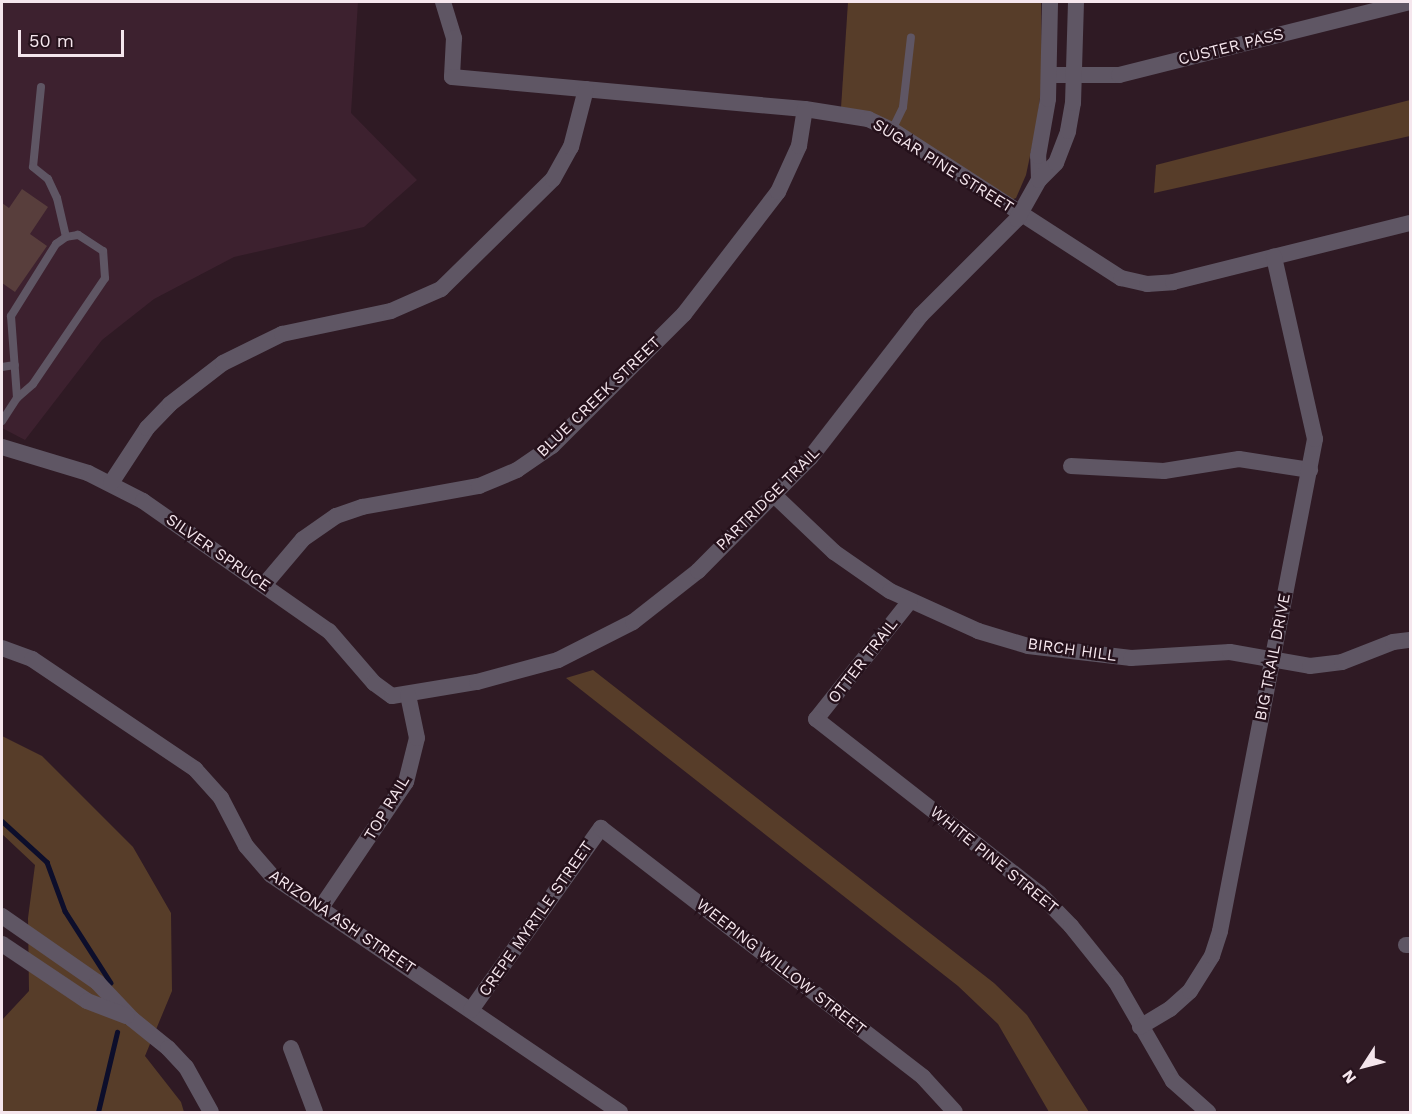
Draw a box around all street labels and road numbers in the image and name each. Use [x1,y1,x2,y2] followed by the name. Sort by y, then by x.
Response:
[1176,25,1286,69] street label: CUSTER PASS
[869,115,1017,217] street label: SUGAR PINE STREET
[533,333,665,461] street label: BLUE CREEK STREET
[712,443,824,555] street label: PARTRIDGE TRAIL
[162,510,274,596] street label: SILVER SPRUCE
[1251,591,1295,723] street label: BIG TRAIL DRIVE
[824,615,902,707] street label: OTTER TRAIL
[1026,634,1118,666] street label: BIRCH HILL
[360,772,414,844] street label: TOP RAIL
[926,802,1062,918] street label: WHITE PINE STREET
[475,838,597,1000] street label: CREPE MYRTLE STREET
[265,866,419,978] street label: ARIZONA ASH STREET
[692,895,870,1039] street label: WEEPING WILLOW STREET

